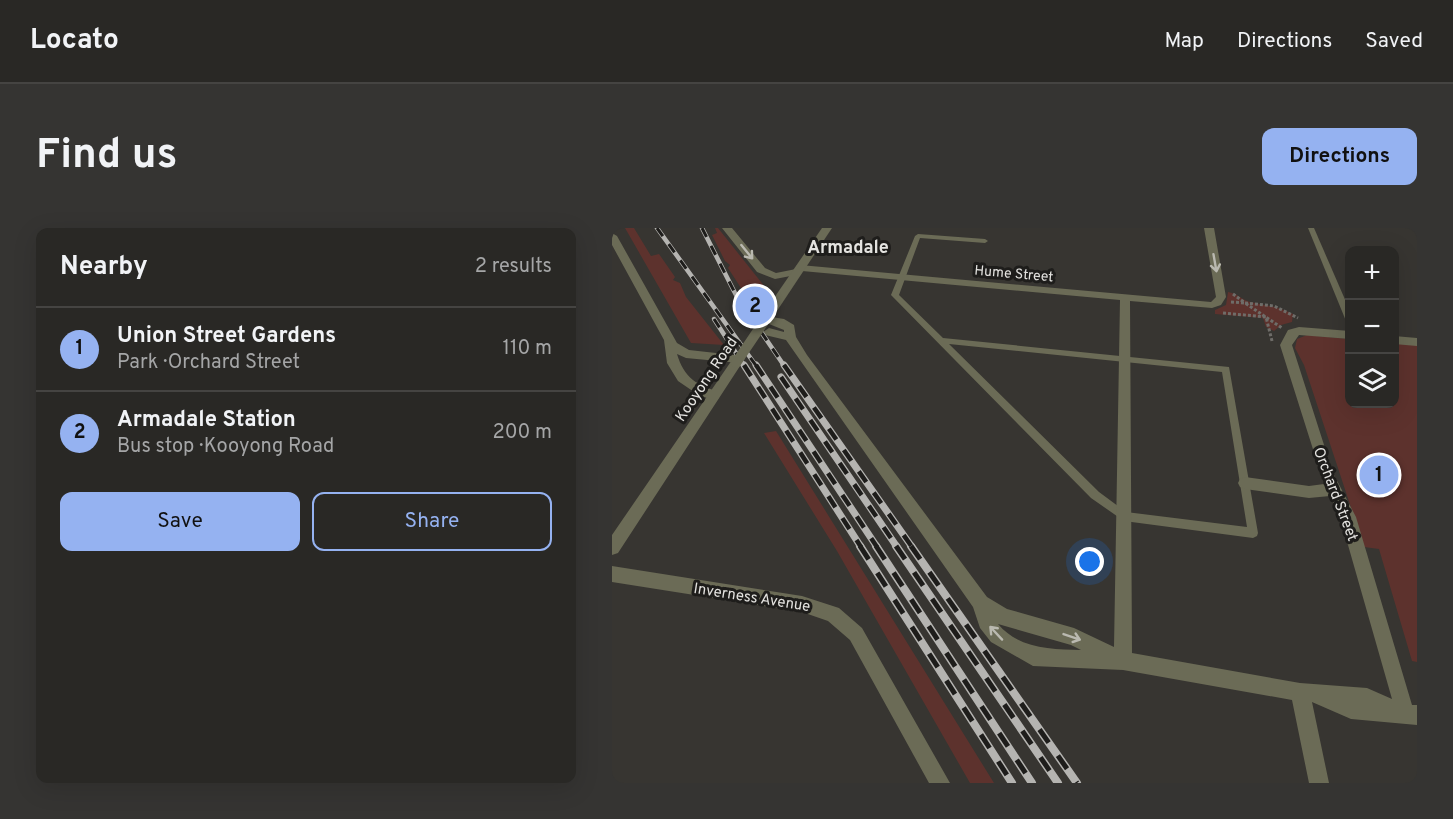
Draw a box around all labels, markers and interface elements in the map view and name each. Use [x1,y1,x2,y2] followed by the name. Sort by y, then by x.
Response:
[30,23,119,59] text: Locato
[1164,28,1204,55] text: Map
[1237,28,1332,55] text: Directions
[1365,28,1423,55] text: Saved
[1262,128,1417,185] button: Directions
[36,130,177,183] text: Find us
[807,237,889,260] district label: Armadale
[740,244,753,260] one-way arrow
[1345,246,1399,408] map controls
[1345,246,1399,300] button: +
[60,251,148,284] text: Nearby
[1210,252,1221,272] one-way arrow
[475,254,552,280] text: 2 results
[974,263,1054,286] street label: Hume Street
[736,284,774,328] pin: 2
[1345,300,1399,354] button: −
[117,323,336,350] text: Union Street Gardens
[672,334,743,426] street label: Kooyong Road
[76,336,84,362] text: 1
[503,336,552,362] text: 110 m
[117,350,300,376] text: Park · Orchard Street
[1345,354,1399,408] button: layers
[117,407,296,434] text: Armadale Station
[73,420,86,446] text: 2
[493,420,552,446] text: 200 m
[117,434,334,460] text: Bus stop · Kooyong Road
[1308,445,1361,544] street label: Orchard Street
[1360,452,1398,498] pin: 1
[60,492,300,551] button: Save
[312,492,552,551] button: Share
[1075,547,1104,576] your location
[692,580,812,617] street label: Inverness Avenue
[989,626,1003,641] one-way arrow
[1062,633,1081,644] one-way arrow

